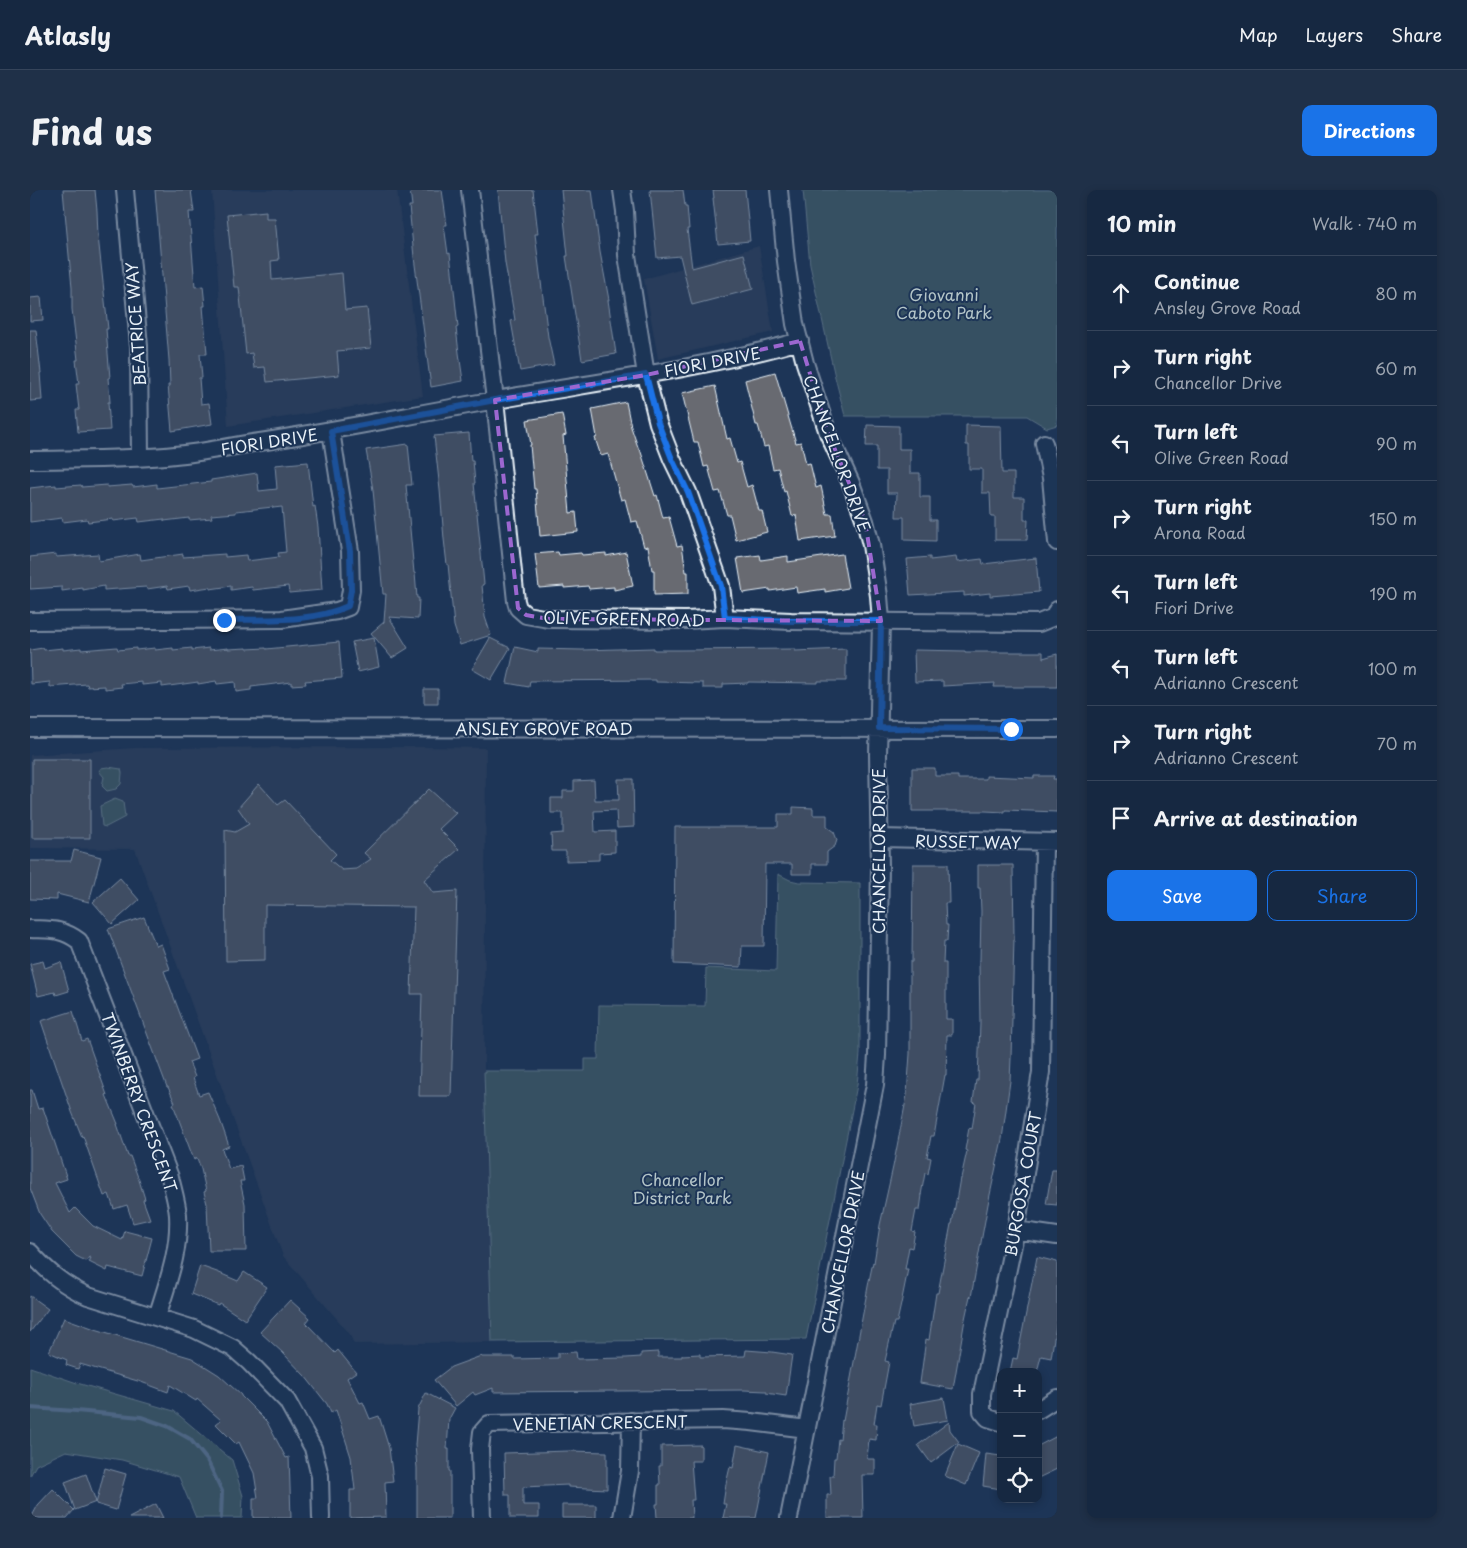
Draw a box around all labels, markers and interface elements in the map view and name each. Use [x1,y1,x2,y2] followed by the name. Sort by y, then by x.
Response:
[25,17,111,53] text: Atlasly
[1239,21,1278,48] text: Map
[1306,21,1363,48] text: Layers
[1391,21,1442,48] text: Share
[30,104,152,157] text: Find us
[1302,105,1437,156] button: Directions
[1107,207,1177,239] text: 10 min
[1312,211,1417,235] text: Walk · 740 m
[119,261,151,387] street label: BEATRICE WAY
[1154,267,1240,295] text: Continue
[1107,279,1135,307] icon: ahead
[1375,281,1417,305] text: 80 m
[896,282,992,324] park label: Giovanni Caboto Park
[1154,295,1301,319] text: Ansley Grove Road
[662,340,762,382] street label: FIORI DRIVE
[1154,342,1252,370] text: Turn right
[1107,354,1135,382] icon: right
[1375,356,1417,380] text: 60 m
[1154,370,1282,394] text: Chancellor Drive
[798,371,878,535] street label: CHANCELLOR DRIVE
[1154,417,1238,445] text: Turn left
[219,422,319,460] street label: FIORI DRIVE
[1107,429,1135,457] icon: left
[1376,431,1417,455] text: 90 m
[1154,445,1289,469] text: Olive Green Road
[1154,492,1252,520] text: Turn right
[1107,504,1135,532] icon: right
[1369,506,1417,530] text: 150 m
[1154,520,1246,544] text: Arona Road
[1154,567,1238,595] text: Turn left
[1107,579,1135,607] icon: left
[1369,581,1417,605] text: 190 m
[1154,595,1234,619] text: Fiori Drive
[543,605,705,631] street label: OLIVE GREEN ROAD
[213,609,236,632] route end
[1154,642,1238,670] text: Turn left
[1107,654,1135,682] icon: left
[1368,656,1417,680] text: 100 m
[1154,670,1298,694] text: Adrianno Crescent
[455,716,633,740] street label: ANSLEY GROVE ROAD
[1154,717,1252,745] text: Turn right
[1000,718,1023,741] route start
[1107,729,1135,757] icon: right
[1377,731,1417,755] text: 70 m
[1154,745,1298,769] text: Adrianno Crescent
[866,768,890,934] street label: CHANCELLOR DRIVE
[1107,804,1135,832] icon: arrive
[1154,804,1358,832] text: Arrive at destination
[915,828,1021,854] street label: RUSSET WAY
[1107,870,1257,921] button: Save
[1267,870,1417,921] button: Share
[96,1009,184,1195] street label: TWINBERRY CRESCENT
[997,1109,1047,1258] street label: BURGOSA COURT
[632,1167,732,1209] park label: Chancellor District Park
[814,1168,870,1336] street label: CHANCELLOR DRIVE
[997,1368,1042,1503] map controls
[997,1368,1042,1413] button: +
[512,1408,688,1436] street label: VENETIAN CRESCENT
[997,1413,1042,1458] button: −
[997,1458,1042,1503] button: locate

